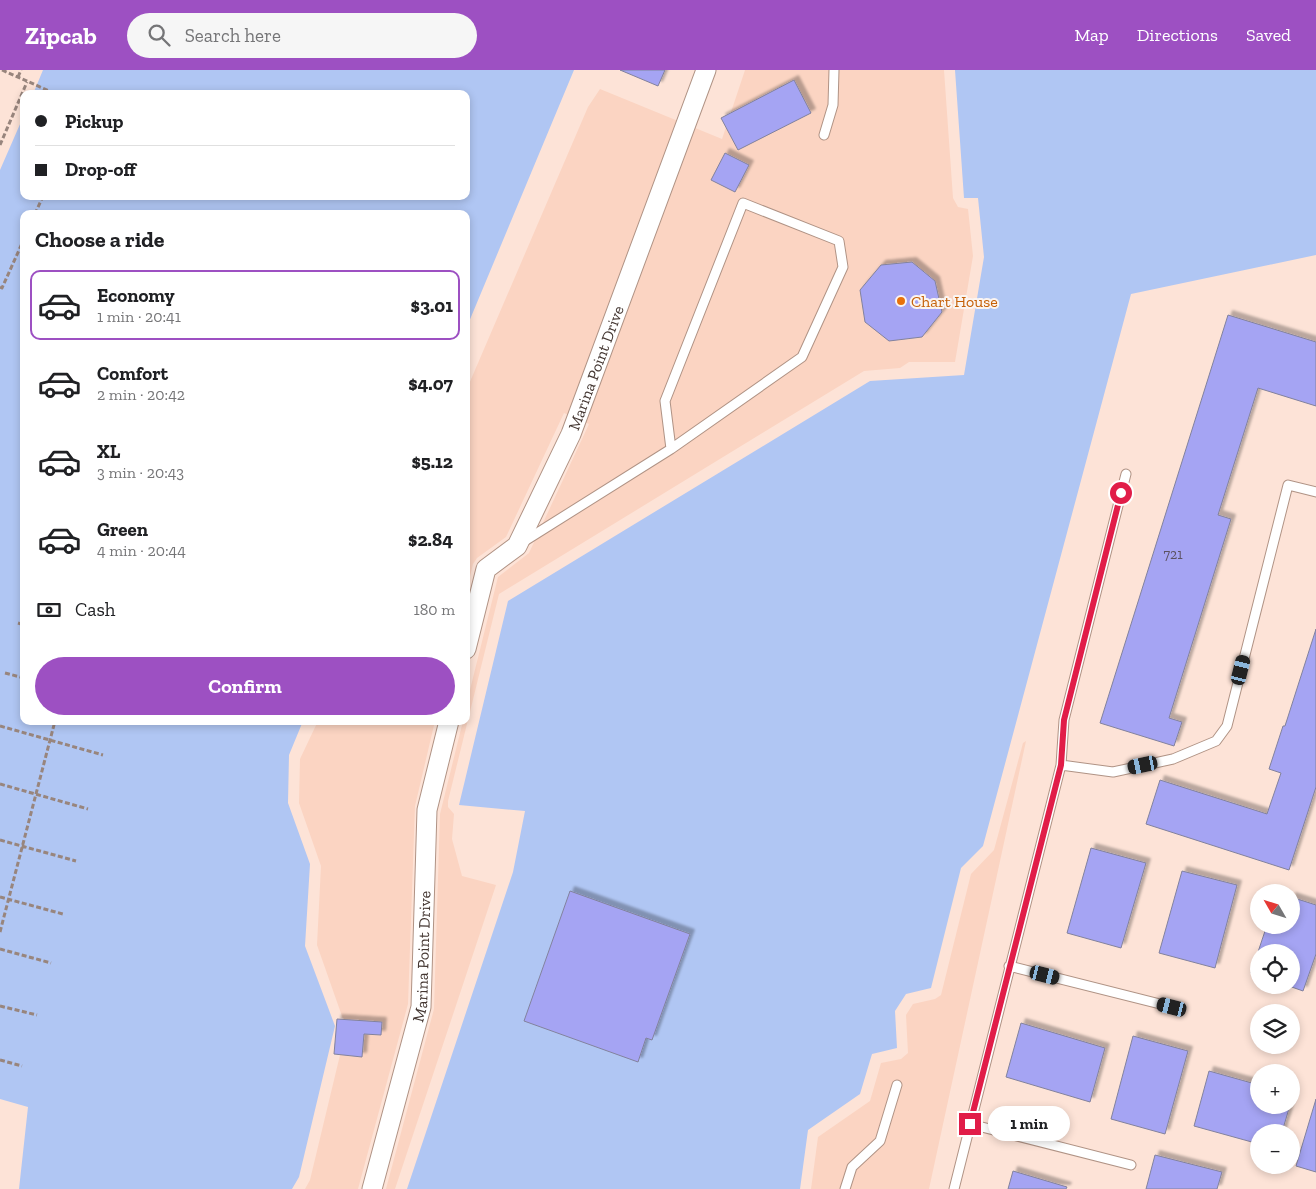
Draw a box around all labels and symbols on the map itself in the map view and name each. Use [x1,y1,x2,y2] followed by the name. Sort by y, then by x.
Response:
[911,292,998,311] place label: Chart House
[895,295,907,307] marker: Chart House
[564,303,628,433] street label: Marina Point Drive
[1110,482,1132,504] route start
[1163,546,1183,563] house number: 721
[1230,654,1251,686] car
[1126,755,1159,775] car
[1250,884,1300,934] north arrow
[408,891,435,1024] street label: Marina Point Drive
[1028,964,1061,986] car
[1155,996,1188,1018] car
[988,1106,1070,1142] callout: 1 min
[959,1113,981,1135] route end

